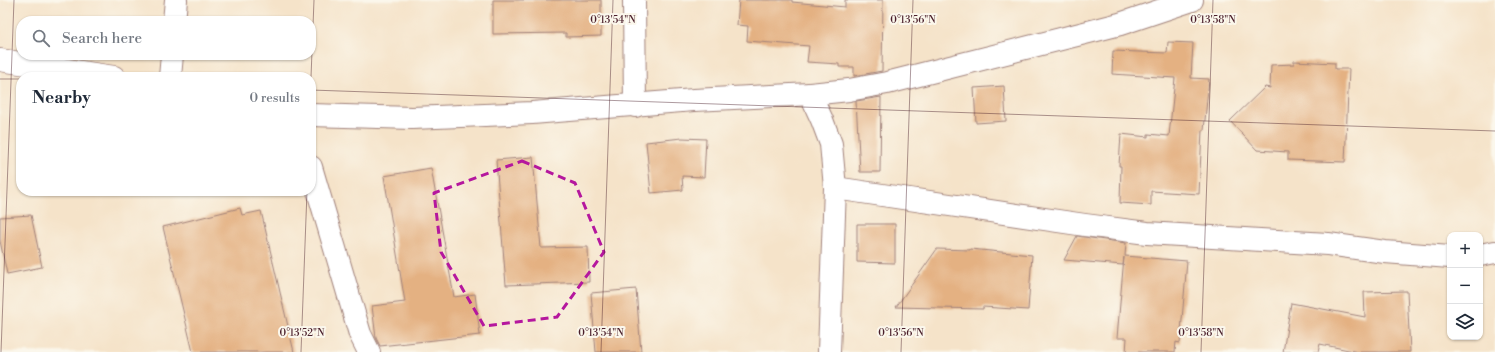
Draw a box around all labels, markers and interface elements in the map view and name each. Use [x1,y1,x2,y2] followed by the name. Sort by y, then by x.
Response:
[590,14,636,26] text: 0°13'54"N
[890,14,936,26] text: 0°13'56"N
[1190,14,1236,26] text: 0°13'58"N
[16,16,316,60] search box
[30,27,52,49] icon: search
[62,29,142,48] text: Search here
[32,87,91,109] text: Nearby
[249,90,300,106] text: 0 results
[1447,232,1483,340] map controls
[1447,232,1483,268] button: +
[1447,268,1483,304] button: −
[1447,304,1483,340] button: layers
[280,327,325,339] text: 0°13'52"N
[578,327,624,339] text: 0°13'54"N
[878,327,924,339] text: 0°13'56"N
[1178,327,1224,339] text: 0°13'58"N

